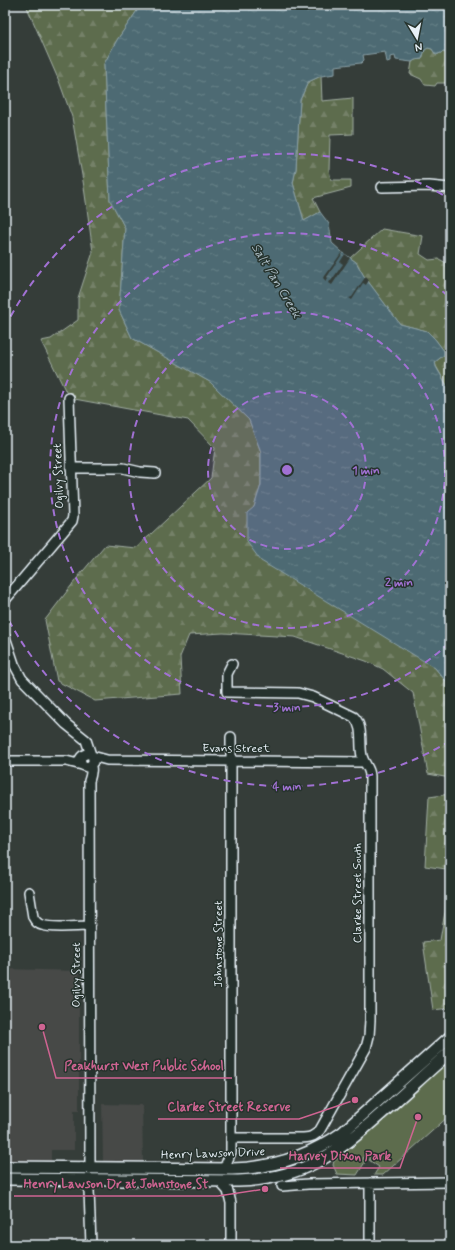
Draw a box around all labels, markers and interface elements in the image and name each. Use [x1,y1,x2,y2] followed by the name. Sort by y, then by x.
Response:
[397,18,437,58] north arrow
[414,39,423,54] text: N
[247,240,305,322] water label: Salt Pan Creek
[50,443,68,509] street label: Ogilvy Street
[280,463,294,477] centre of rings
[352,463,380,479] text: 1 min
[385,575,413,591] text: 2 min
[273,700,301,716] text: 3 min
[202,741,270,757] street label: Evans Street
[272,779,302,795] text: 4 min
[350,843,366,943] street label: Clarke Street South
[211,900,227,987] street label: Johnstone Street
[69,942,85,1008] street label: Ogilvy Street
[56,1053,232,1078] callout: Peakhurst West Public School
[64,1058,224,1075] text: Peakhurst West Public School
[158,1094,299,1119] callout: Clarke Street Reserve
[167,1099,291,1116] text: Clarke Street Reserve
[280,1143,400,1168] callout: Harvey Dixon Park
[161,1144,265,1164] street label: Henry Lawson Drive
[289,1148,392,1165] text: Harvey Dixon Park
[14,1171,218,1196] callout: Henry Lawson Dr at Johnstone St
[24,1176,209,1193] text: Henry Lawson Dr at Johnstone St

